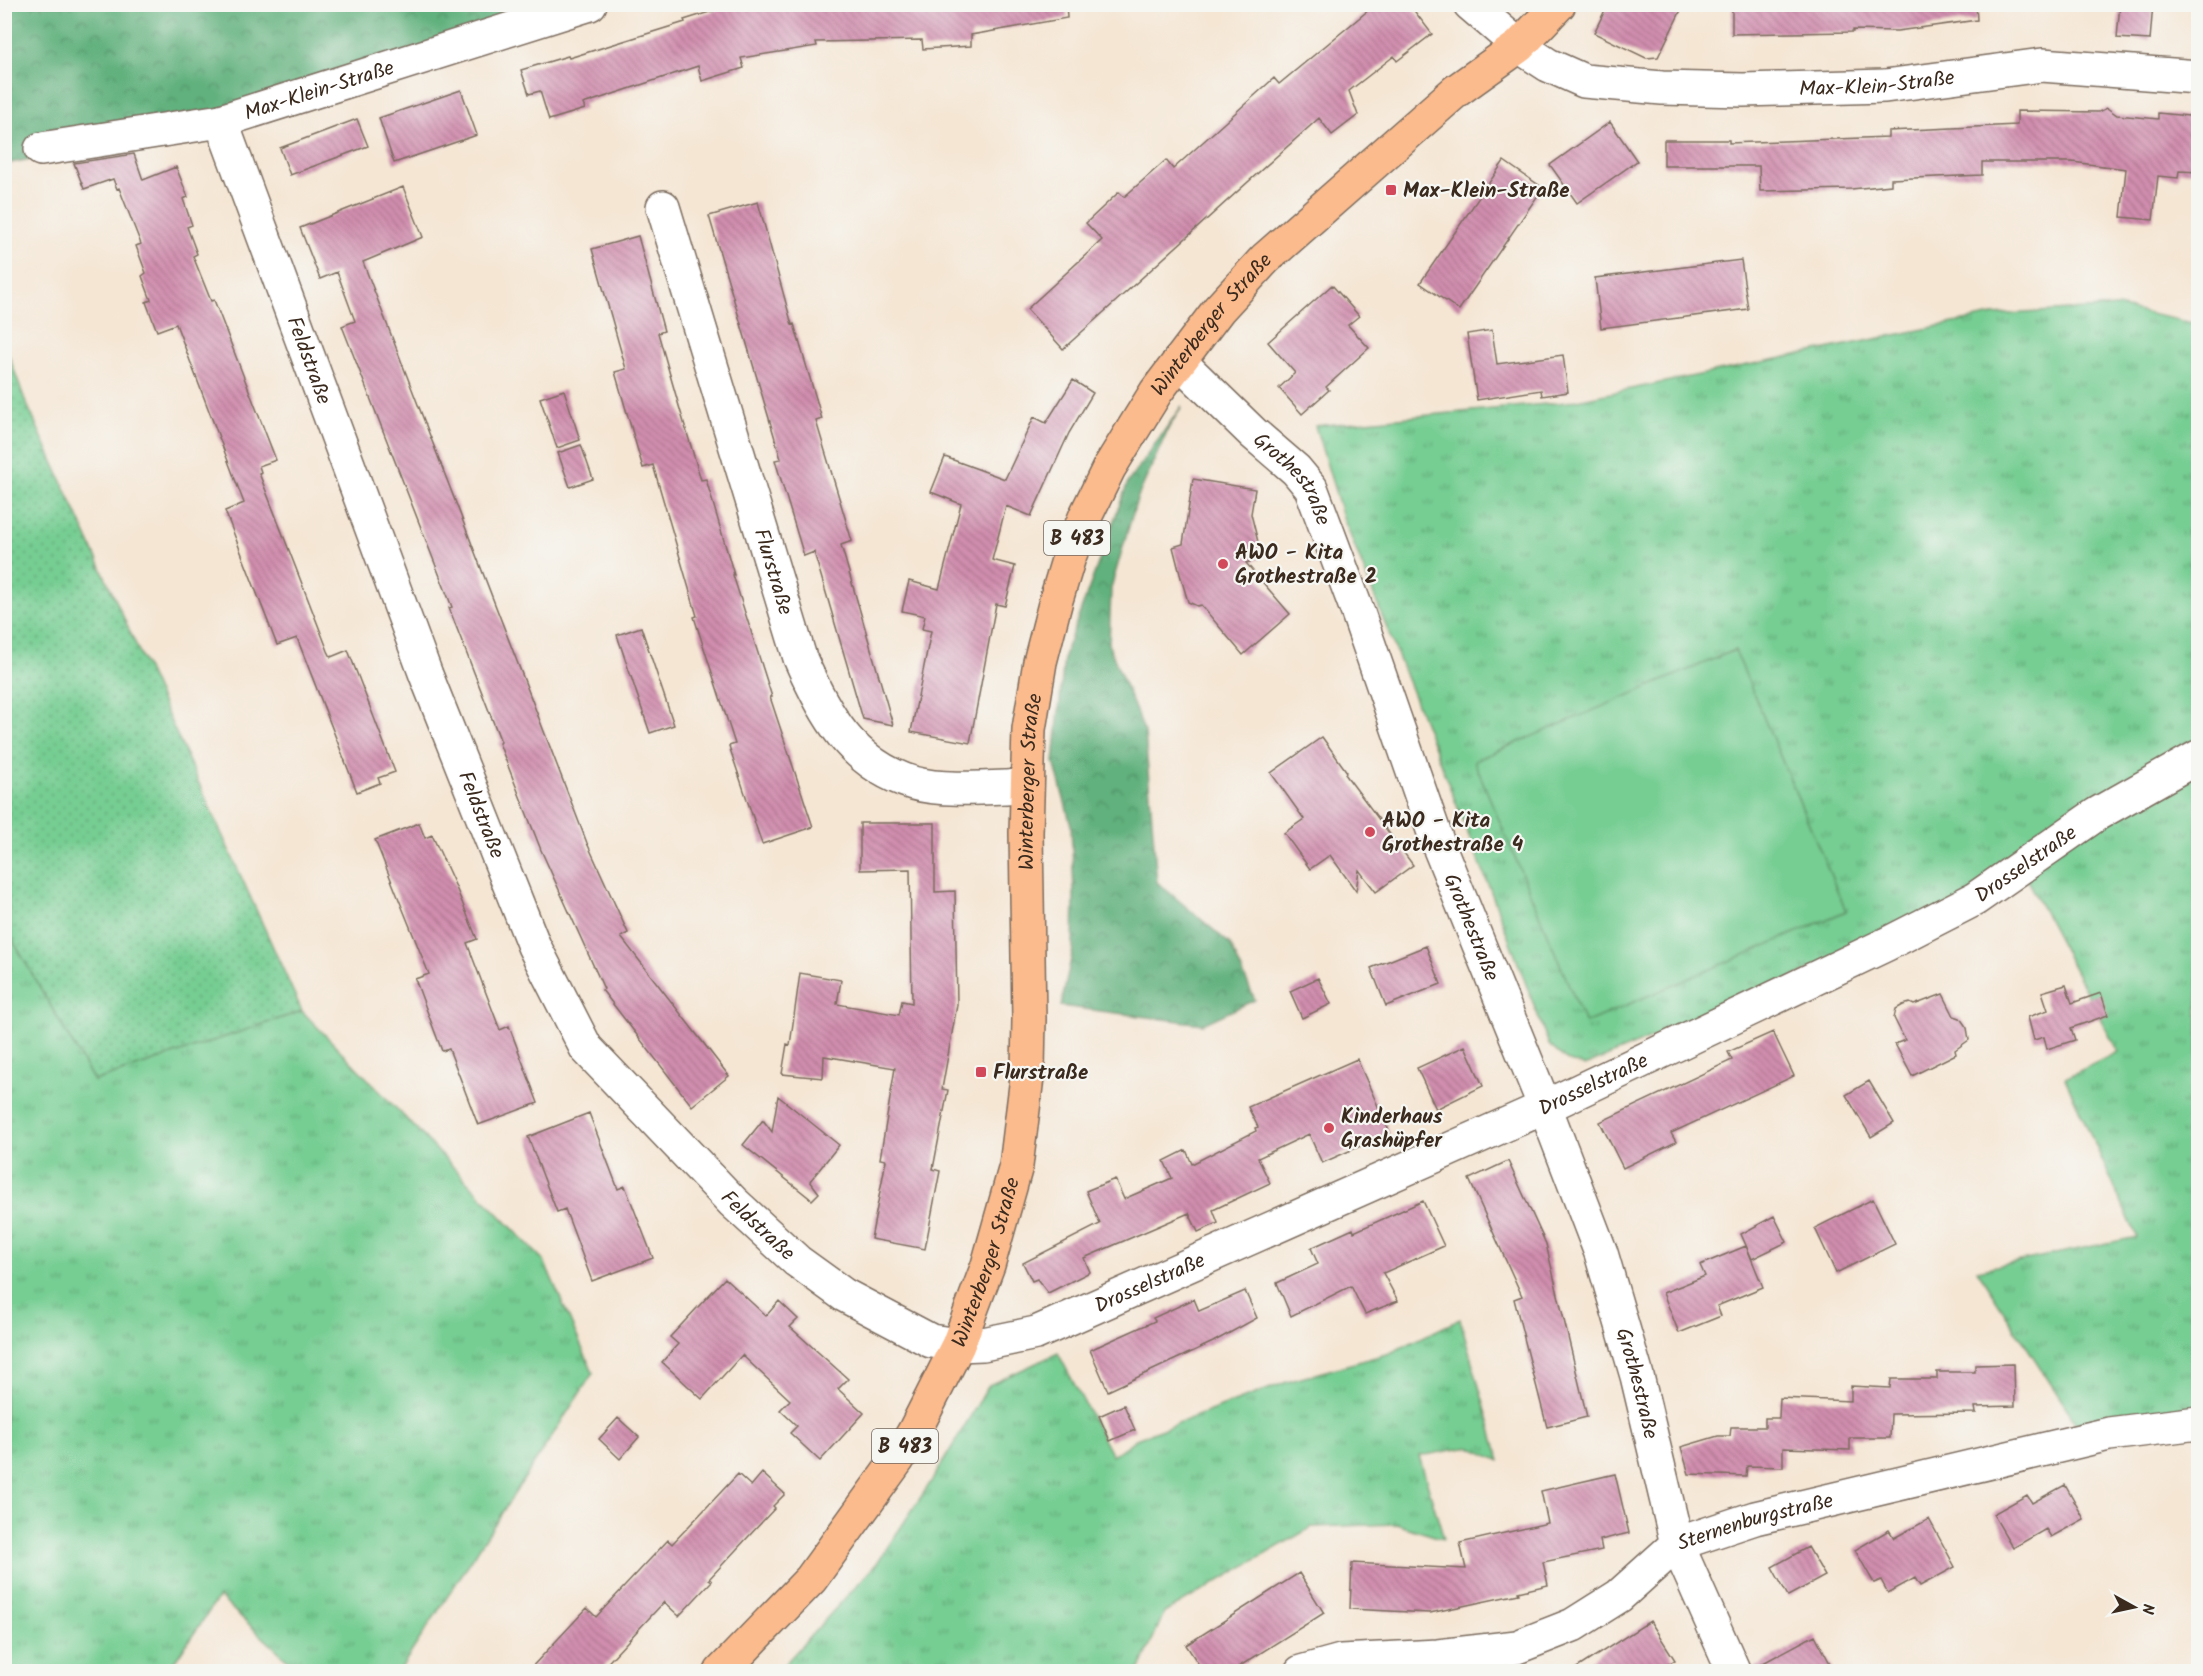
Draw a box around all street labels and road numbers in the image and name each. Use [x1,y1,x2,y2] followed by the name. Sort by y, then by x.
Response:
[240,52,399,131] street label: Max-Klein-Straße
[1799,62,1957,106] street label: Max-Klein-Straße
[1143,245,1281,404] street label: Winterberger Straße
[277,312,340,410] street label: Feldstraße
[1245,425,1339,531] street label: Grothestraße
[1044,521,1110,555] road number: B 483
[744,525,801,620] street label: Flurstraße
[1011,691,1053,870] street label: Winterberger Straße
[448,766,513,864] street label: Feldstraße
[1969,817,2085,912] street label: Drosselstraße
[1434,869,1507,987] street label: Grothestraße
[1533,1045,1655,1126] street label: Drosselstraße
[944,1173,1030,1352] street label: Winterberger Straße
[712,1183,802,1270] street label: Feldstraße
[1089,1245,1211,1323] street label: Drosselstraße
[1606,1324,1667,1443] street label: Grothestraße
[872,1429,938,1463] road number: B 483
[1673,1485,1837,1561] street label: Sternenburgstraße

